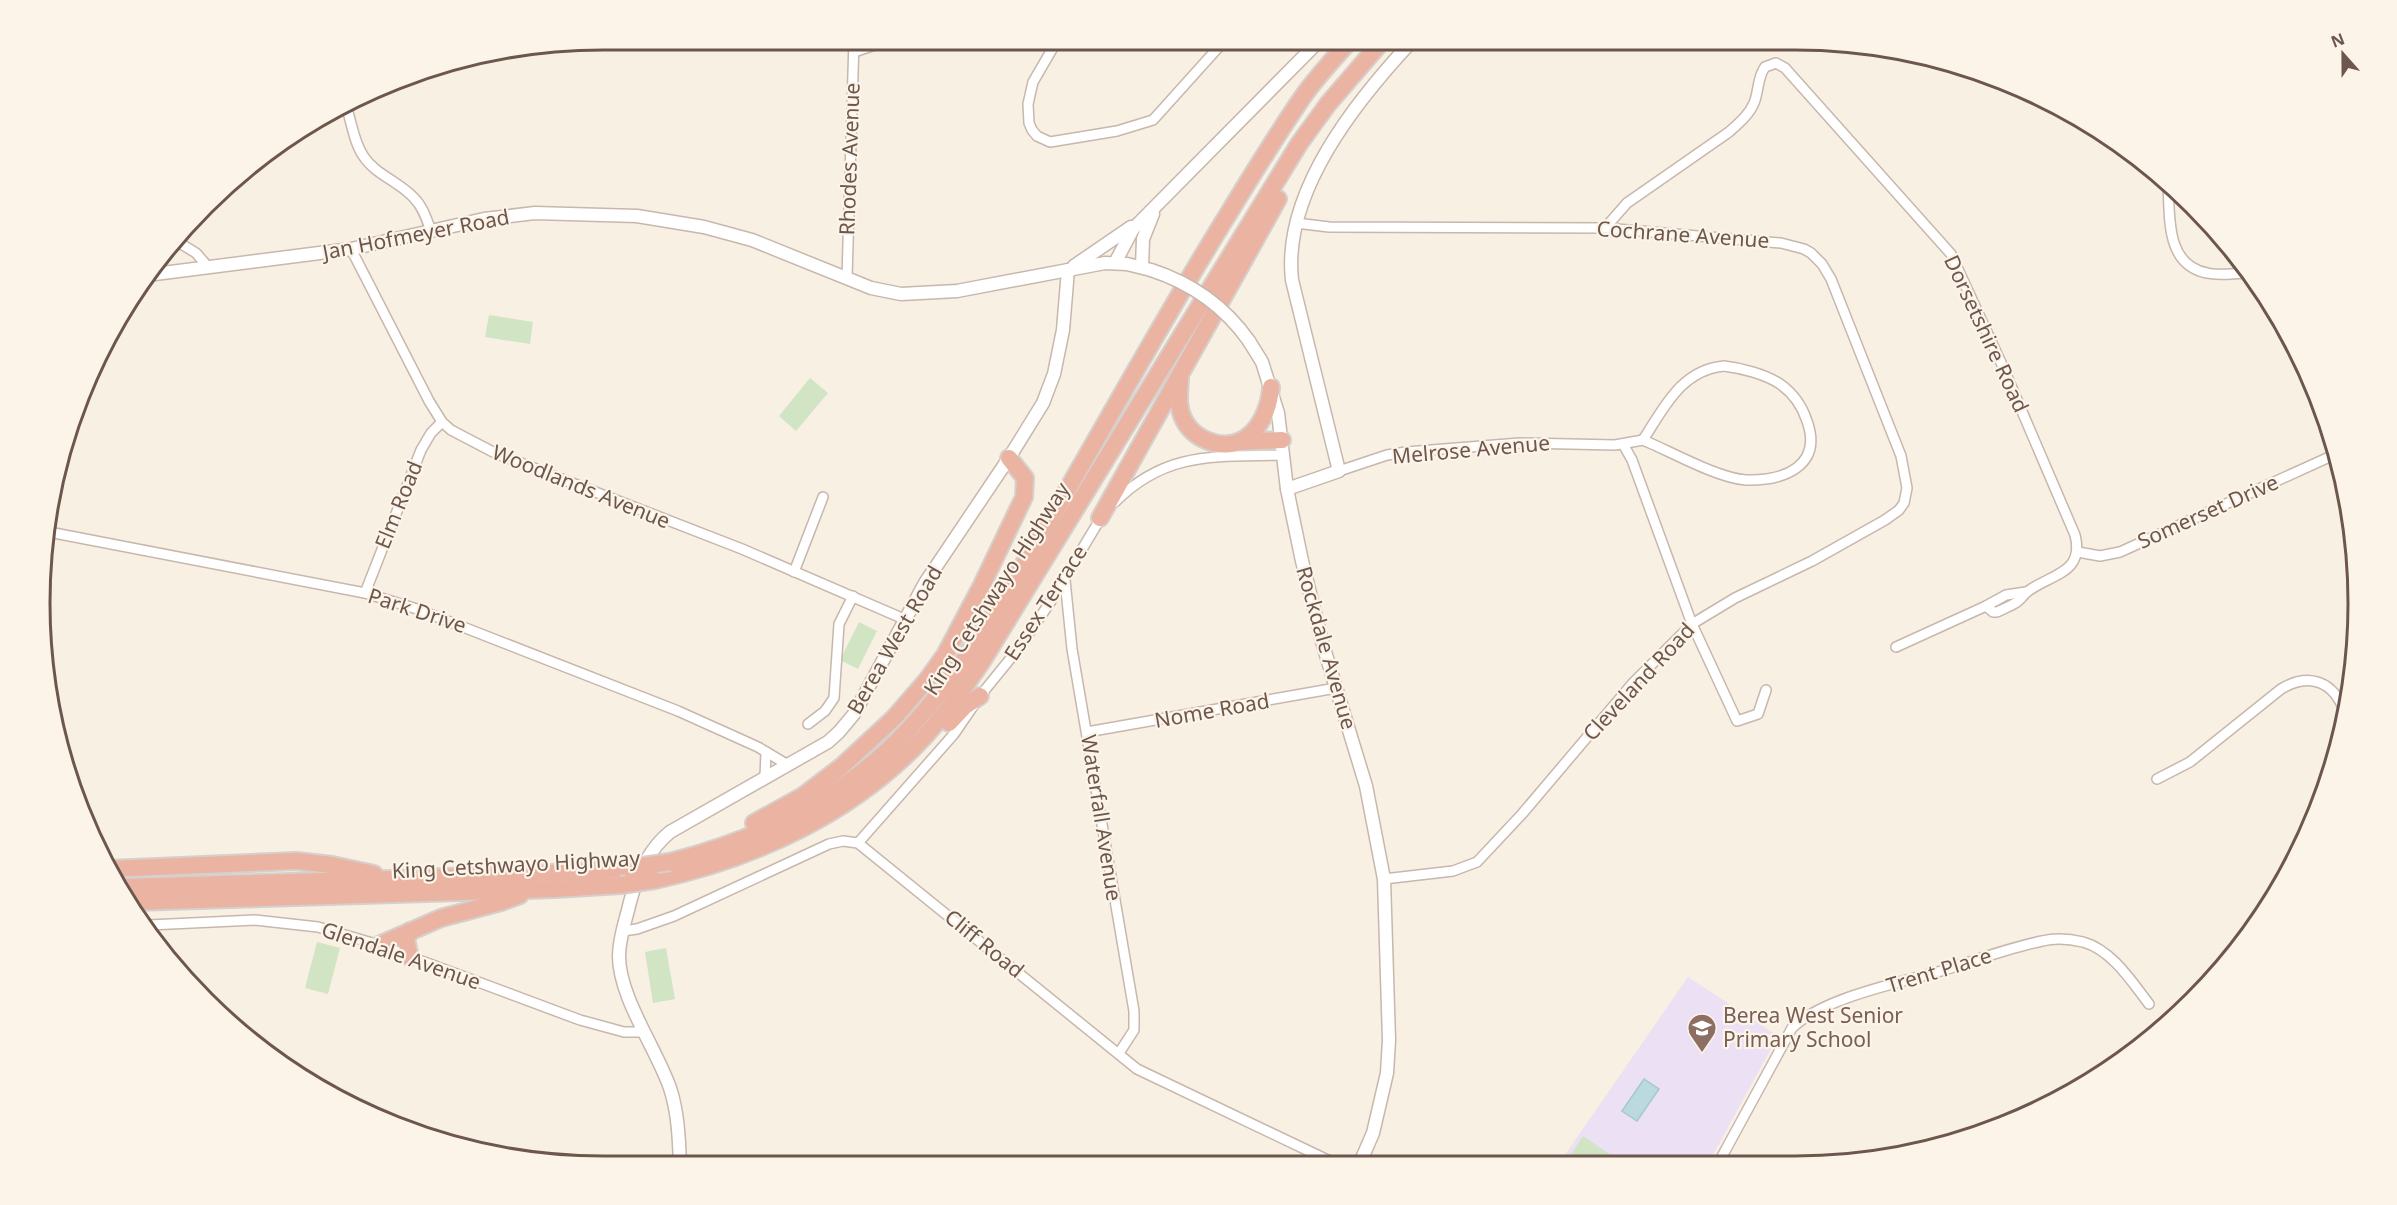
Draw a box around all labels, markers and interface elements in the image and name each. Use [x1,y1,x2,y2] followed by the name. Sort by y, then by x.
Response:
[2313,24,2373,84] north arrow
[2328,27,2348,53] text: N
[832,82,866,236] street label: Rhodes Avenue
[318,202,512,266] street label: Jan Hofmeyer Road
[1596,214,1770,254] street label: Cochrane Avenue
[1938,250,2036,417] street label: Dorsetshire Road
[1391,428,1551,470] street label: Melrose Avenue
[488,438,675,535] street label: Woodlands Avenue
[368,456,428,553] street label: Elm Road
[2133,468,2282,555] street label: Somerset Drive
[917,476,1076,700] street label: King Cetshwayo Highway
[997,539,1093,666] street label: Essex Terrace
[840,560,948,719] street label: Berea West Road
[1290,563,1364,732] street label: Rockdale Avenue
[365,581,470,639] street label: Park Drive
[1576,616,1700,746] street label: Cleveland Road
[1152,686,1271,734] street label: Nome Road
[1075,733,1129,903] street label: Waterfall Avenue
[391,844,641,884] street label: King Cetshwayo Highway
[939,903,1030,984] street label: Cliff Road
[318,915,485,995] street label: Glendale Avenue
[1883,941,1995,999] street label: Trent Place
[1723,1001,1903,1053] place label: Berea West Senior Primary School
[1686,1012,1718,1054] school or university icon: Berea West Senior Primary School

